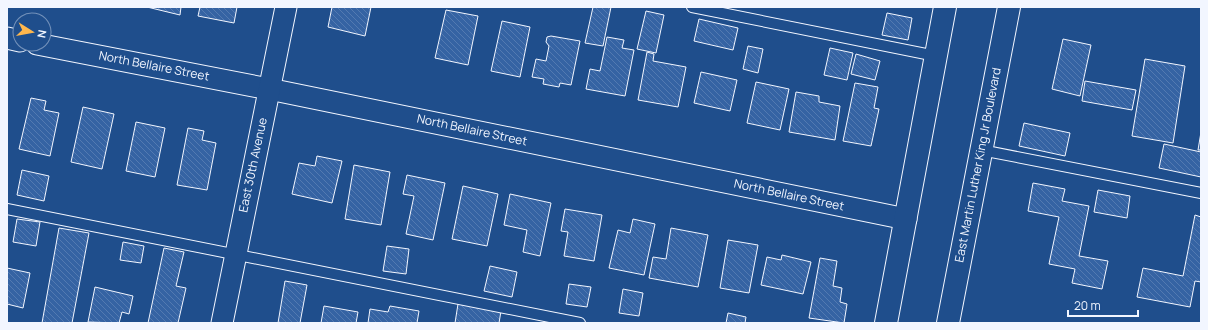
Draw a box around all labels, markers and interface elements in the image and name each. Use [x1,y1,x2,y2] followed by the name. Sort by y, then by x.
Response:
[12,12,52,52] north arrow
[34,29,50,39] text: N
[97,46,211,85] street label: North Bellaire Street
[950,66,1005,264] street label: East Martin Luther King Jr Boulevard
[415,110,529,150] street label: North Bellaire Street
[234,116,271,214] street label: East 30th Avenue
[732,175,846,215] street label: North Bellaire Street
[1068,292,1138,318] scale bar
[1074,297,1101,314] text: 20 m

